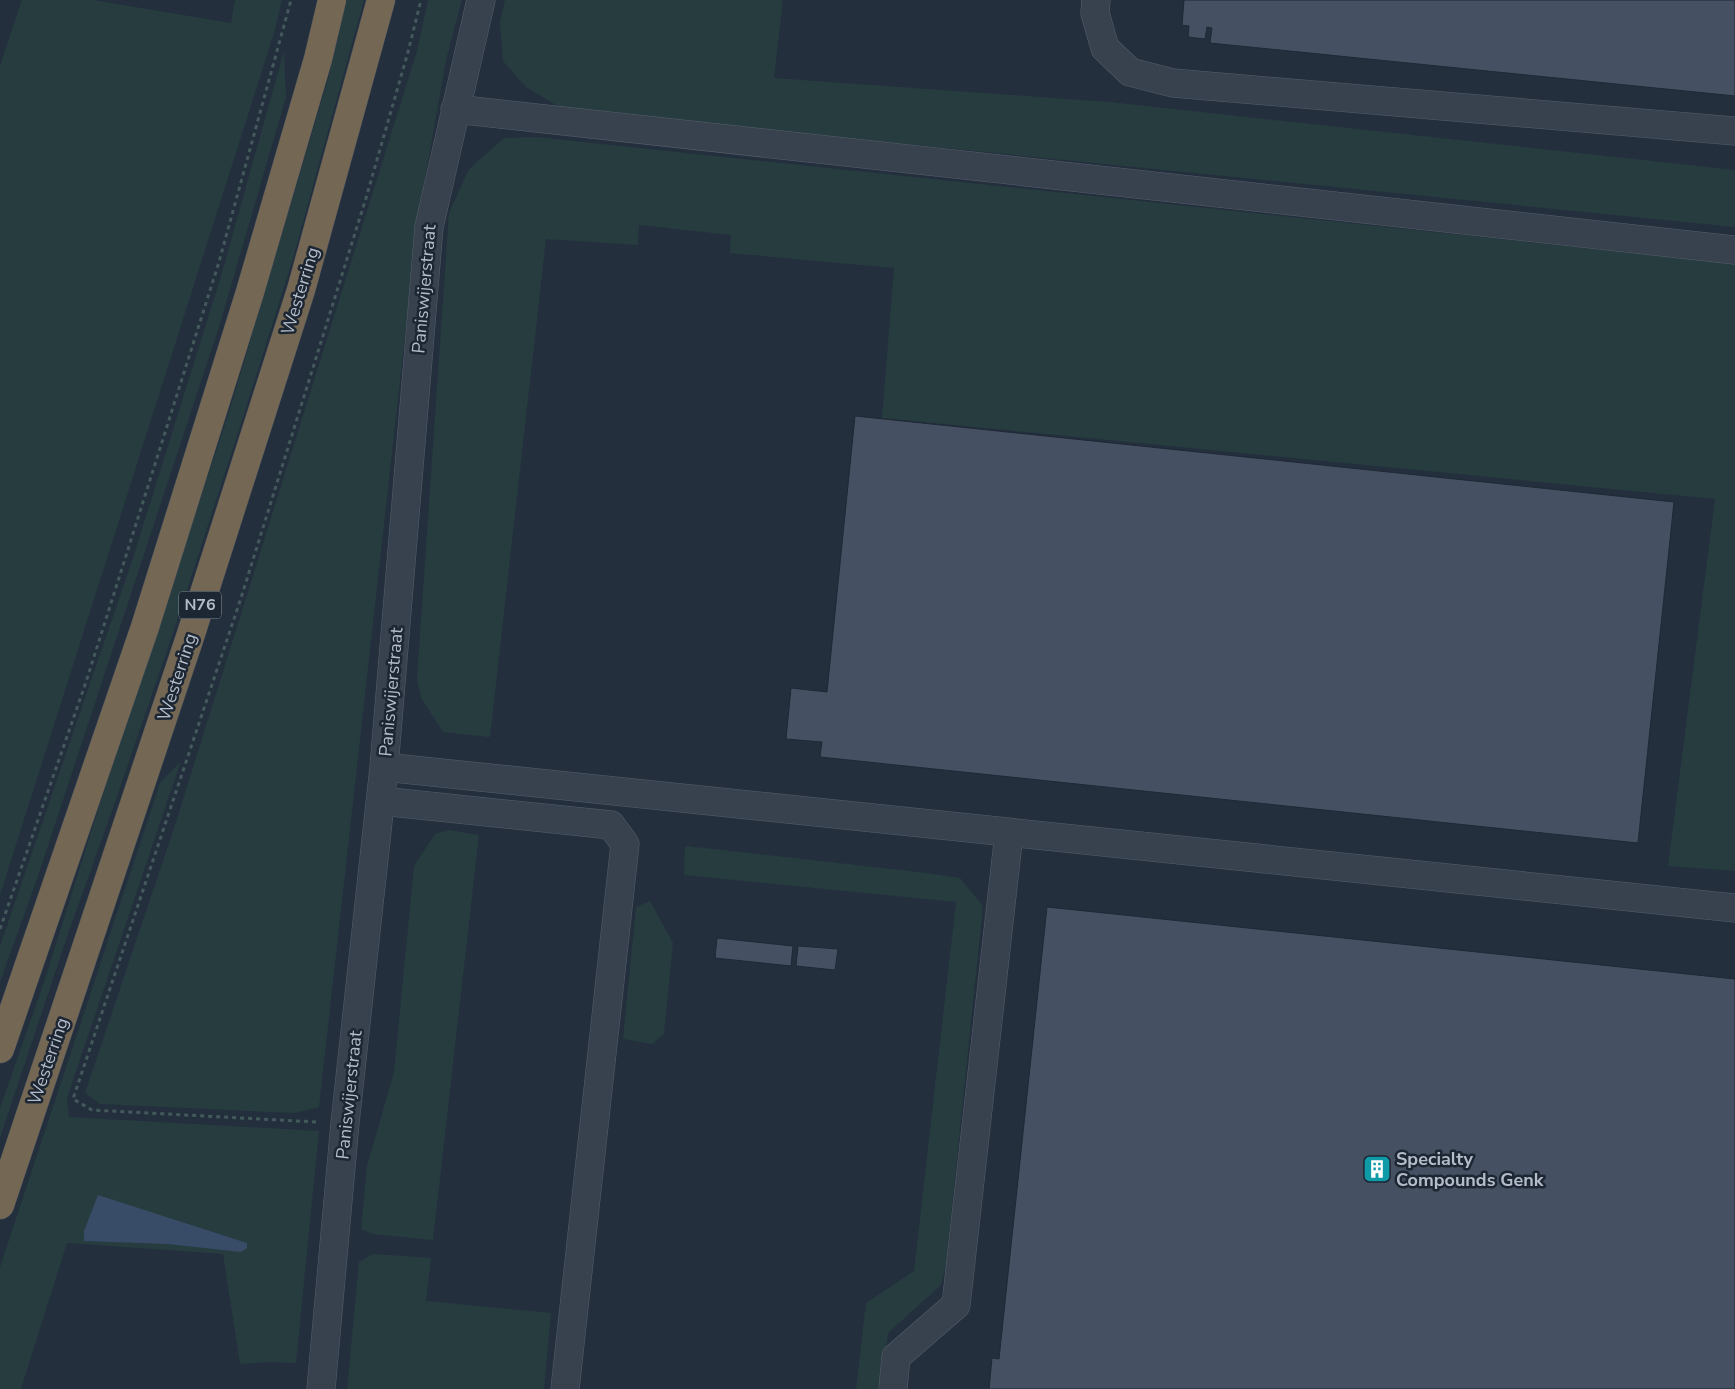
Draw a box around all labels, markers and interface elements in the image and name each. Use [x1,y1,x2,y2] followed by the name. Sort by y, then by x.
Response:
[406,223,442,355] street label: Paniswijerstraat
[275,244,325,338] street label: Westerring
[179,592,221,618] road number: N76
[373,626,409,758] street label: Paniswijerstraat
[152,630,202,724] street label: Westerring
[22,1014,74,1108] street label: Westerring
[330,1029,368,1161] street label: Paniswijerstraat
[1396,1147,1544,1192] place label: Specialty Compounds Genk
[1362,1154,1392,1184] building icon: Specialty Compounds Genk

